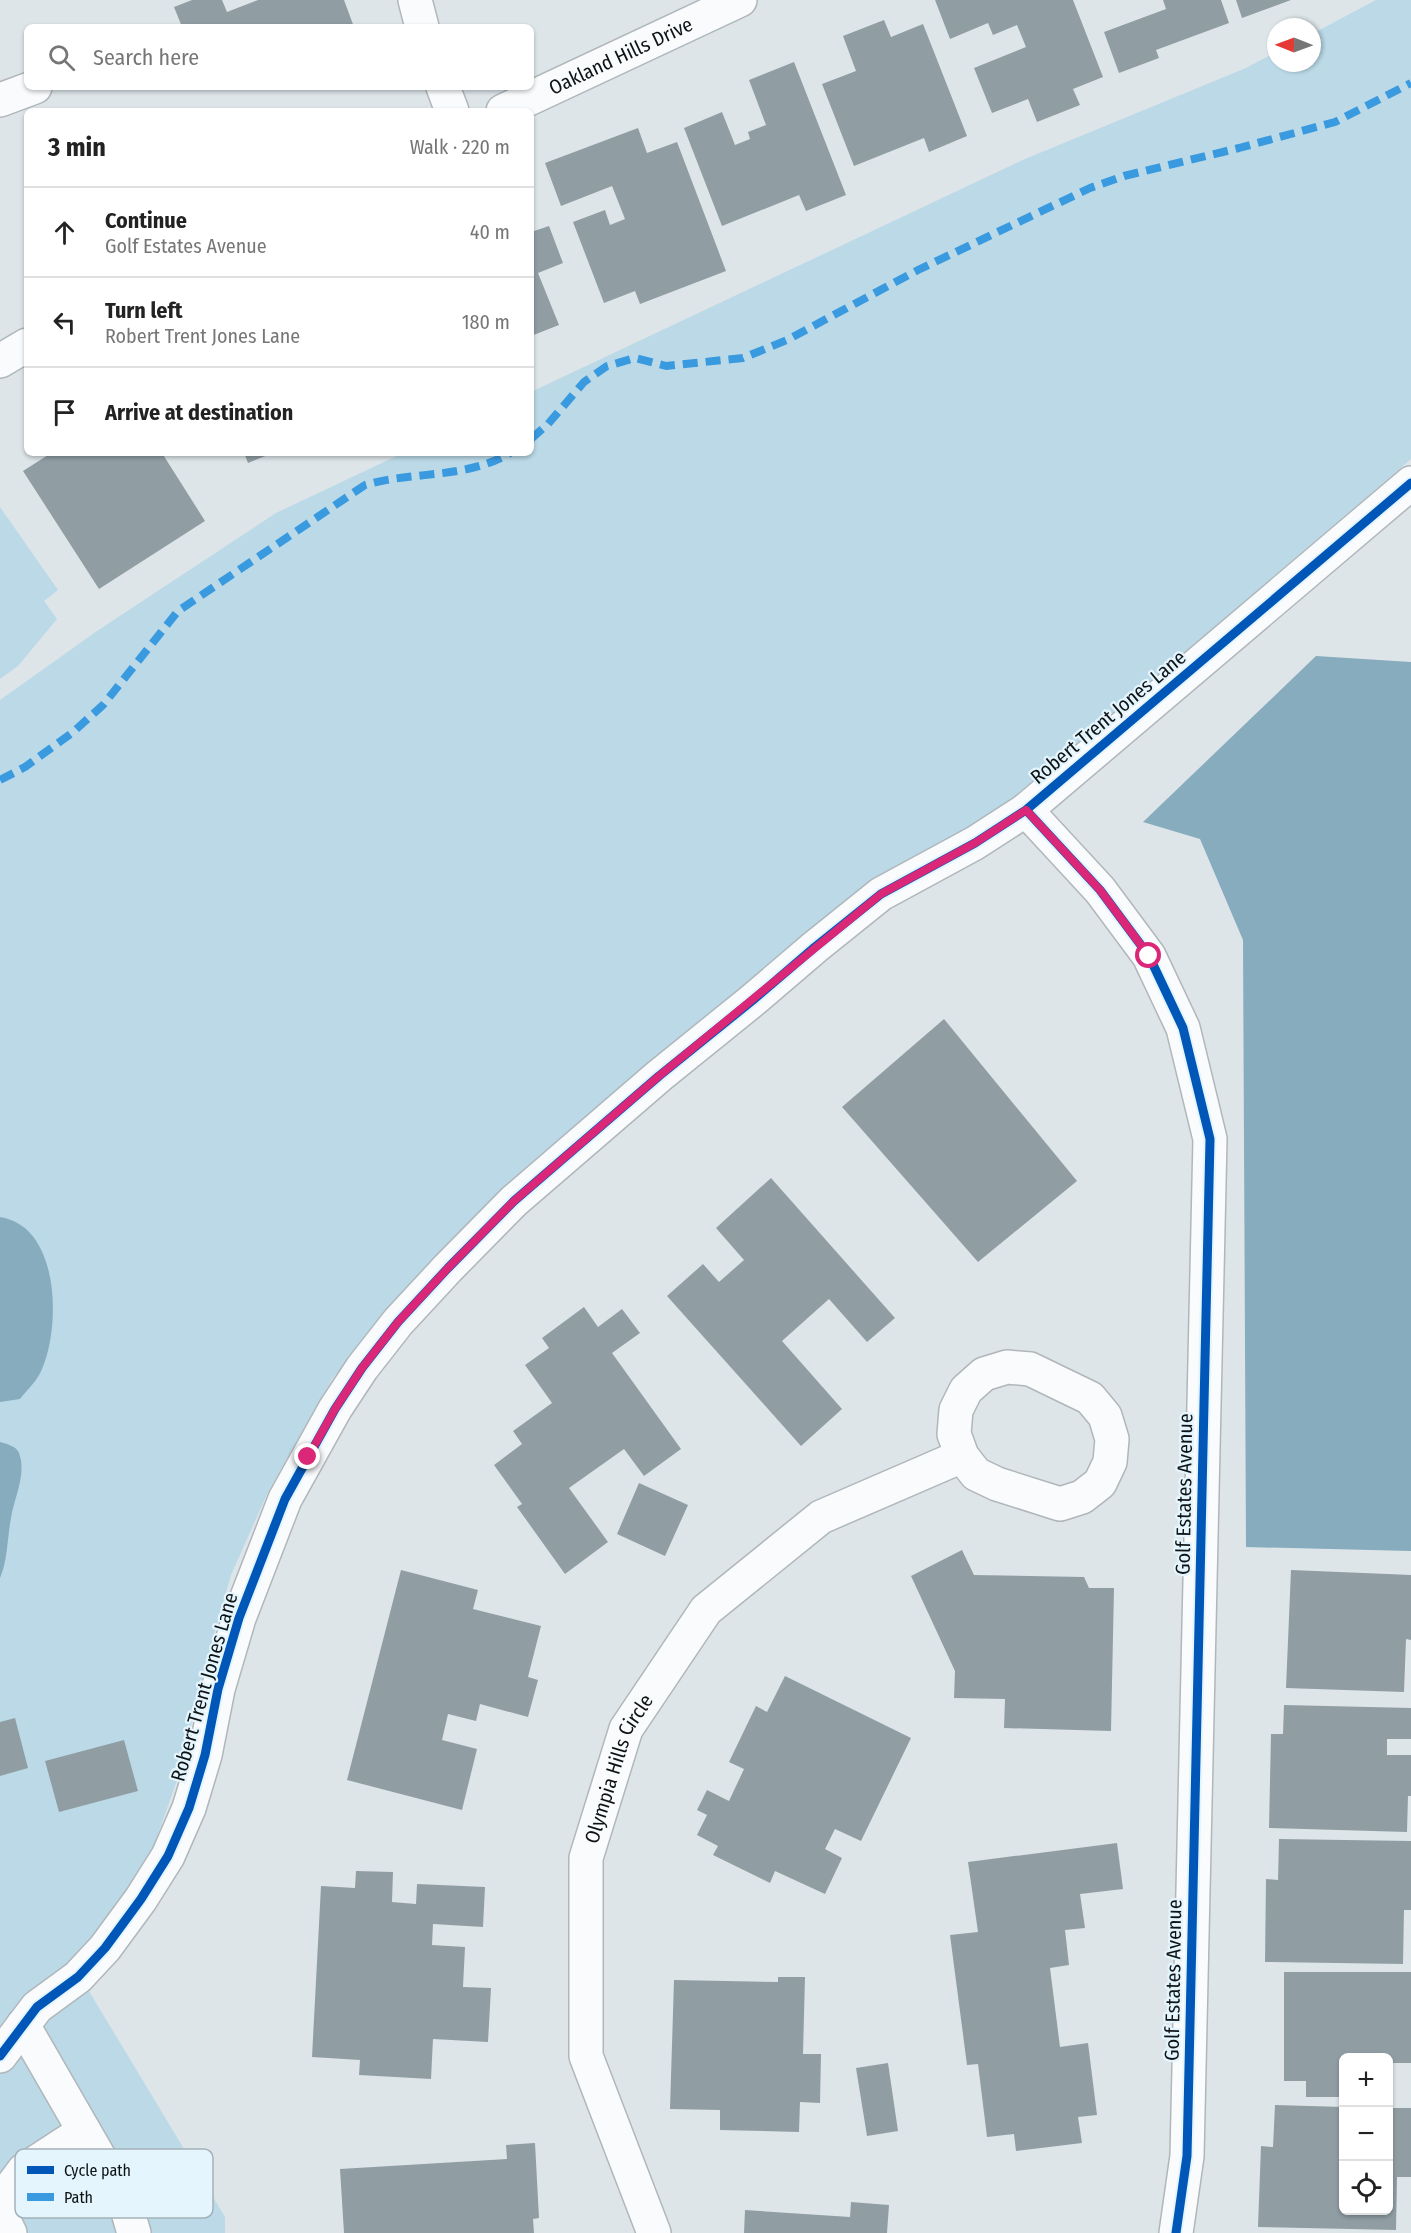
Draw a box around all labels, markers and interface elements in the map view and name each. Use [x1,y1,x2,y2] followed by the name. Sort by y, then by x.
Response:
[545,12,696,100] street label: Oakland Hills Drive
[1267,18,1321,72] north arrow
[24,24,534,90] search box
[45,41,78,74] icon: search
[93,44,199,71] text: Search here
[48,132,106,163] text: 3 min
[410,135,510,159] text: Walk · 220 m
[105,207,187,234] text: Continue
[48,216,81,249] icon: ahead
[470,220,510,244] text: 40 m
[105,234,267,258] text: Golf Estates Avenue
[105,297,183,324] text: Turn left
[48,306,81,339] icon: left
[462,310,510,334] text: 180 m
[105,324,300,348] text: Robert Trent Jones Lane
[48,396,81,429] icon: arrive
[105,399,293,426] text: Arrive at destination
[1026,645,1190,789] street label: Robert Trent Jones Lane
[1135,942,1161,968] route start
[1171,1413,1197,1575] street label: Golf Estates Avenue
[294,1443,320,1469] route end
[166,1590,242,1784] street label: Robert Trent Jones Lane
[579,1689,658,1846] street label: Olympia Hills Circle
[1160,1899,1186,2061] street label: Golf Estates Avenue
[1339,2053,1393,2215] map controls
[1339,2053,1393,2107] button: +
[1339,2107,1393,2161] button: −
[15,2149,213,2218] legend
[64,2161,131,2180] text: Cycle path
[1339,2161,1393,2215] button: locate
[64,2188,93,2207] text: Path

